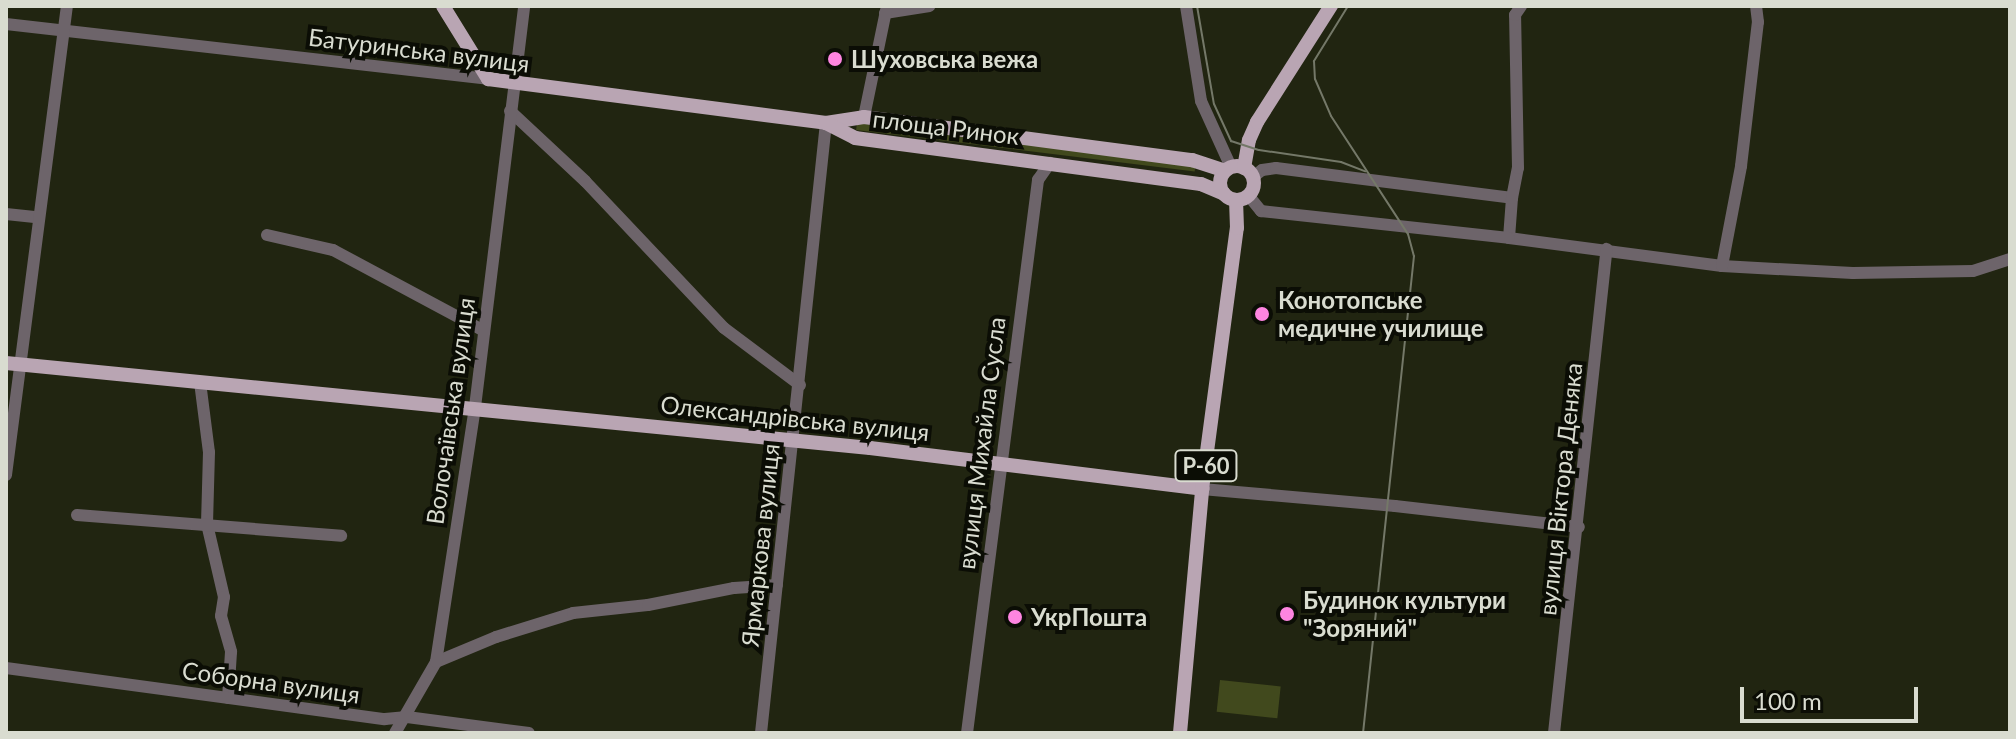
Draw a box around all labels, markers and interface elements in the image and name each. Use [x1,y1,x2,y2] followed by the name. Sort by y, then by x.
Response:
[307,22,531,78] street label: Батуринська вулиця
[851,45,1038,73] place label: Шуховська вежа
[826,50,844,68] marker: Шуховська вежа
[871,104,1021,150] street label: площа Ринок
[1278,286,1484,342] place label: Конотопське медичне училище
[420,296,480,526] street label: Волочаївська вулиця
[1253,305,1271,323] marker: Конотопське медичне училище
[951,315,1011,571] street label: вулиця Михайла Сусла
[1532,361,1588,617] street label: вулиця Віктора Деняка
[659,390,931,446] street label: Олександрівська вулиця
[735,442,785,648] street label: Ярмаркова вулиця
[1174,448,1238,484] road number: Р-60
[1303,586,1506,642] place label: Будинок культури "Зоряний"
[1031,603,1147,631] place label: УкрПошта
[1278,605,1296,623] marker: Будинок культури "Зоряний"
[1006,608,1024,626] marker: УкрПошта
[180,655,362,709] street label: Соборна вулиця
[1744,671,1922,721] scale bar
[1754,686,1822,715] text: 100 m

